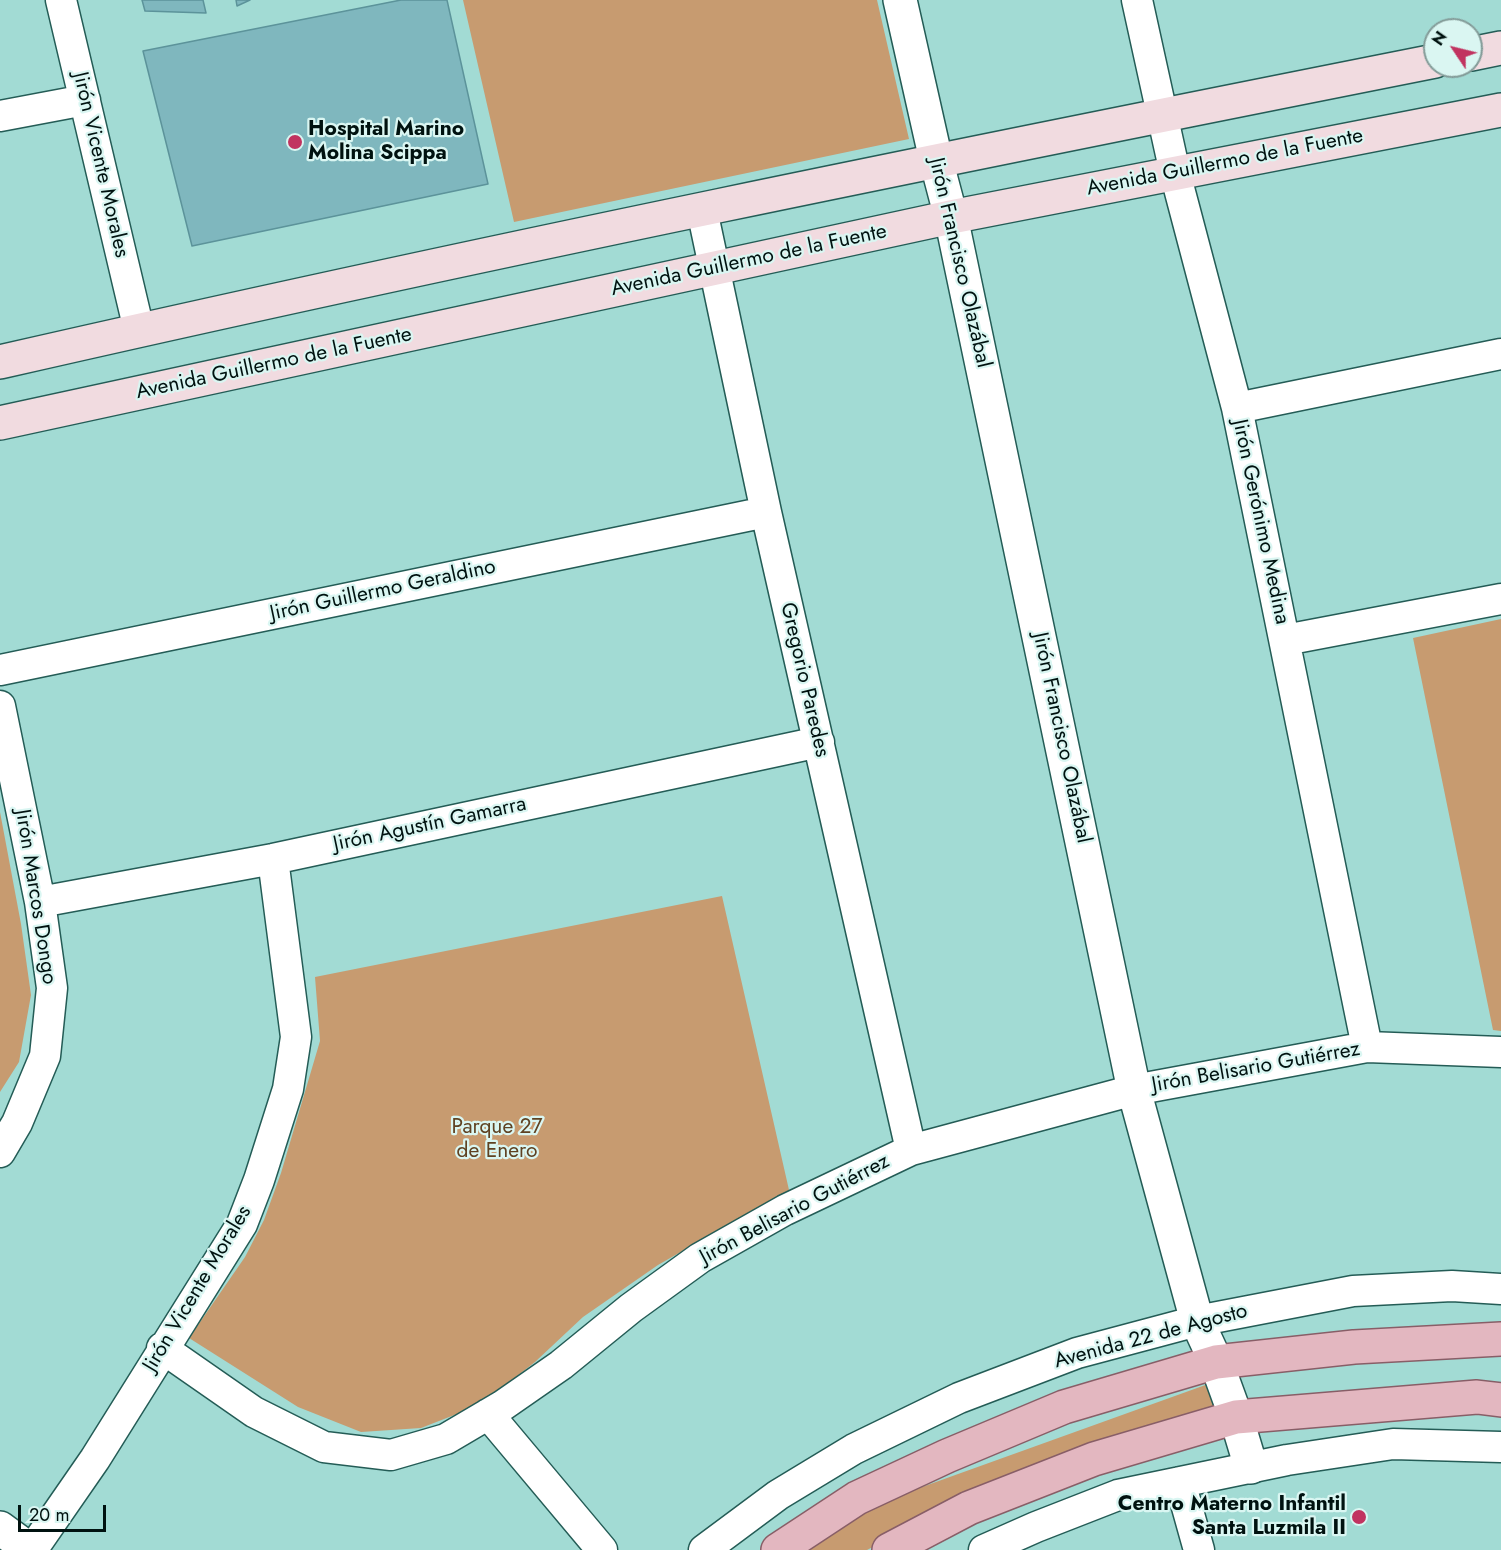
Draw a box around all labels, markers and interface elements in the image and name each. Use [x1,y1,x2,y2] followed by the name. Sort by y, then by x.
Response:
[1423,18,1483,78] north arrow
[1426,27,1453,50] text: N
[66,70,134,260] street label: Jirón Vicente Morales
[308,117,464,167] place label: Hospital Marino Molina Scippa
[1085,124,1365,202] street label: Avenida Guillermo de la Fuente
[286,133,304,151] marker: Hospital Marino Molina Scippa
[923,156,995,370] street label: Jirón Francisco Olazábal
[609,219,889,303] street label: Avenida Guillermo de la Fuente
[134,322,414,406] street label: Avenida Guillermo de la Fuente
[1226,417,1294,627] street label: Jirón Gerónimo Medina
[268,555,498,627] street label: Jirón Guillermo Geraldino
[774,600,834,760] street label: Gregorio Paredes
[1026,630,1096,846] street label: Jirón Francisco Olazábal
[331,792,529,858] street label: Jirón Agustín Gamarra
[9,808,61,986] street label: Jirón Marcos Dongo
[1150,1037,1362,1099] street label: Jirón Belisario Gutiérrez
[452,1115,542,1165] park label: Parque 27 de Enero
[696,1149,894,1271] street label: Jirón Belisario Gutiérrez
[138,1201,258,1377] street label: Jirón Vicente Morales
[1052,1299,1250,1375] street label: Avenida 22 de Agosto
[1118,1492,1346,1542] place label: Centro Materno Infantil Santa Luzmila II
[21,1493,110,1531] scale bar
[29,1502,69,1528] text: 20 m
[1350,1508,1368,1526] marker: Centro Materno Infantil Santa Luzmila II

